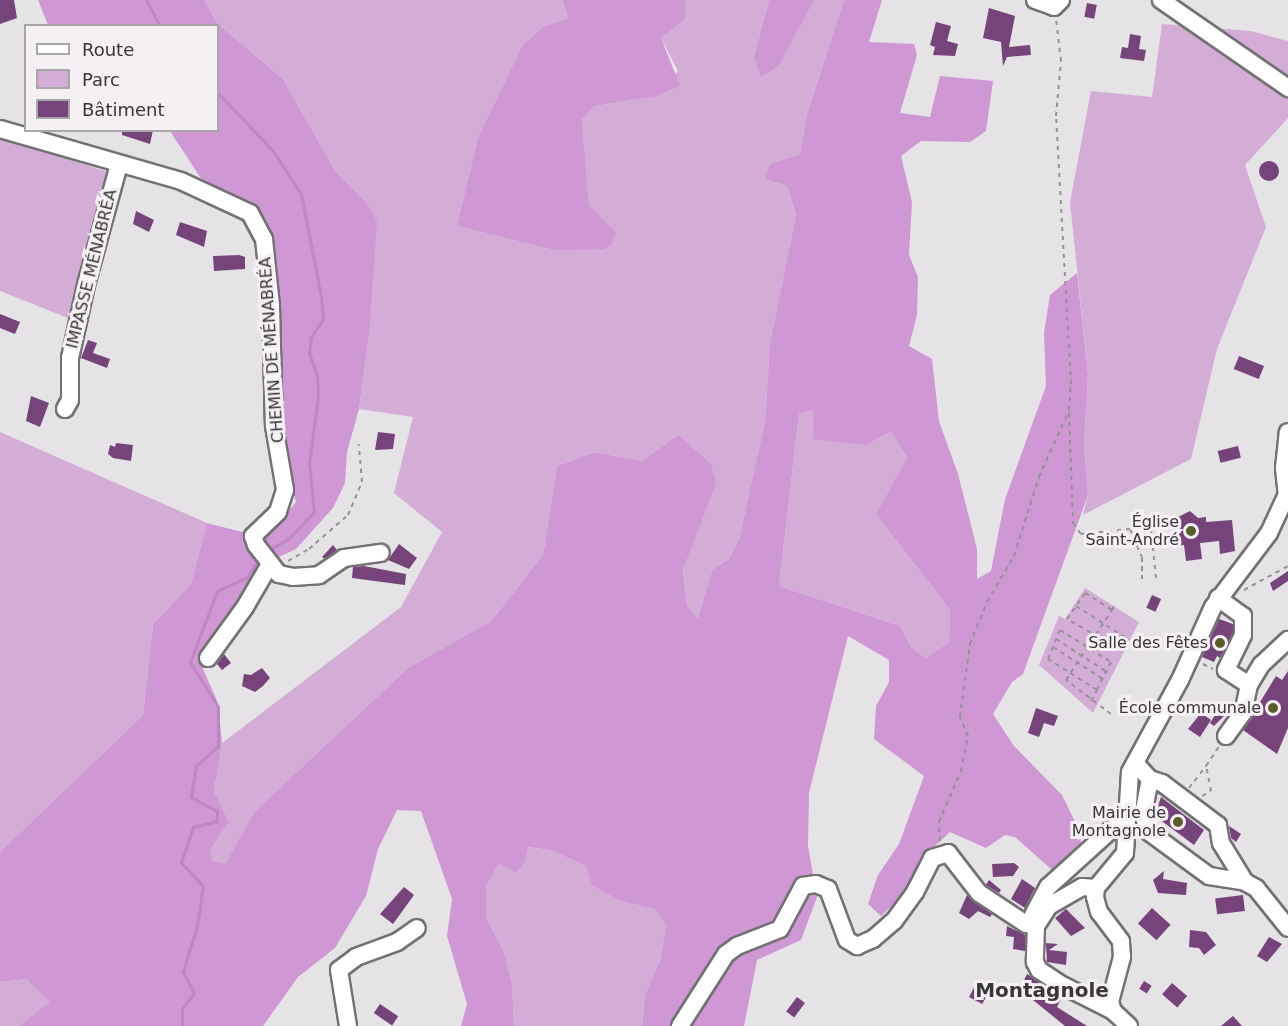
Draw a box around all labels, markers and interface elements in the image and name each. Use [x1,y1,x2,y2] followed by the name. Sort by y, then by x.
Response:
[24,24,219,132] legend
[82,39,134,60] text: Route
[82,69,120,90] text: Parc
[82,99,165,120] text: Bâtiment
[63,187,121,351] street label: IMPASSE MÉNABRÉA
[256,256,288,444] street label: CHEMIN DE MÉNABRÉA
[1085,512,1179,550] place label: Église Saint-André
[1184,524,1198,538] marker: Église Saint-André
[1088,633,1208,653] place label: Salle des Fêtes
[1213,636,1227,650] marker: Salle des Fêtes
[1119,698,1261,718] place label: École communale
[1266,701,1280,715] marker: École communale
[1072,803,1166,841] place label: Mairie de Montagnole
[1171,815,1185,829] marker: Mairie de Montagnole
[975,978,1109,1002] district label: Montagnole

